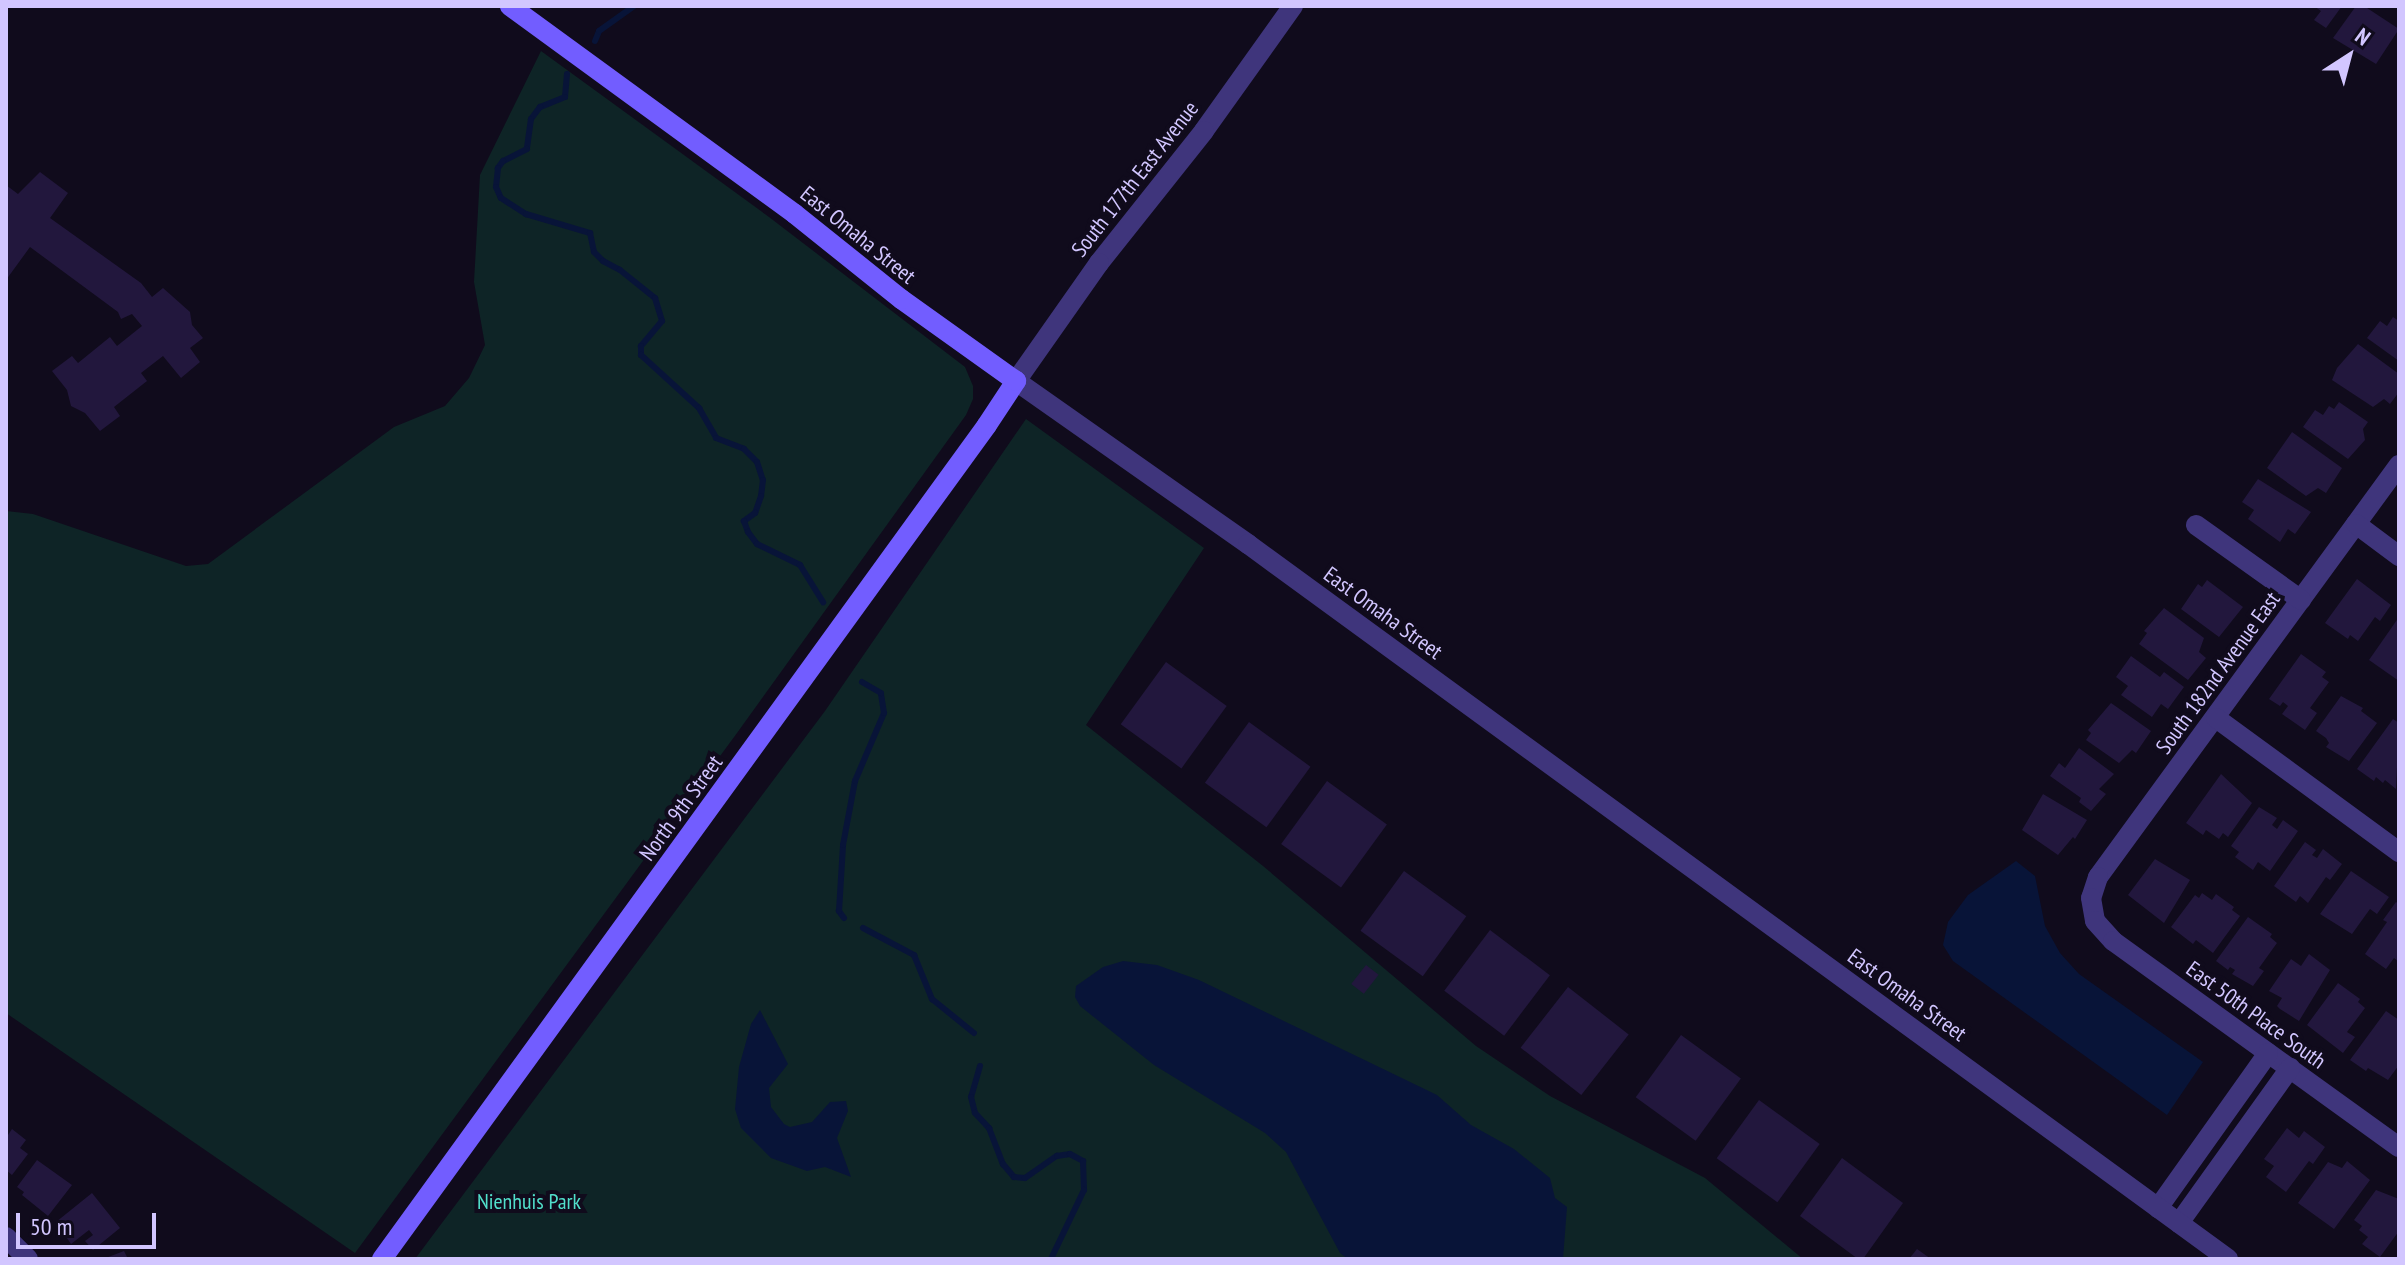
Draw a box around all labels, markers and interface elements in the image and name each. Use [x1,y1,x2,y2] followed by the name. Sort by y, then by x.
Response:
[2309,16,2389,96] north arrow
[2350,22,2376,51] text: N
[1066,96,1204,262] street label: South 177th East Avenue
[795,181,921,289] street label: East Omaha Street
[1319,561,1447,665] street label: East Omaha Street
[2150,587,2286,759] street label: South 182nd Avenue East
[634,750,728,866] street label: North 9th Street
[1843,943,1971,1047] street label: East Omaha Street
[2181,956,2331,1074] street label: East 50th Place South
[477,1189,581,1215] park label: Nienhuis Park
[20,1197,160,1247] scale bar
[30,1211,72,1242] text: 50 m

